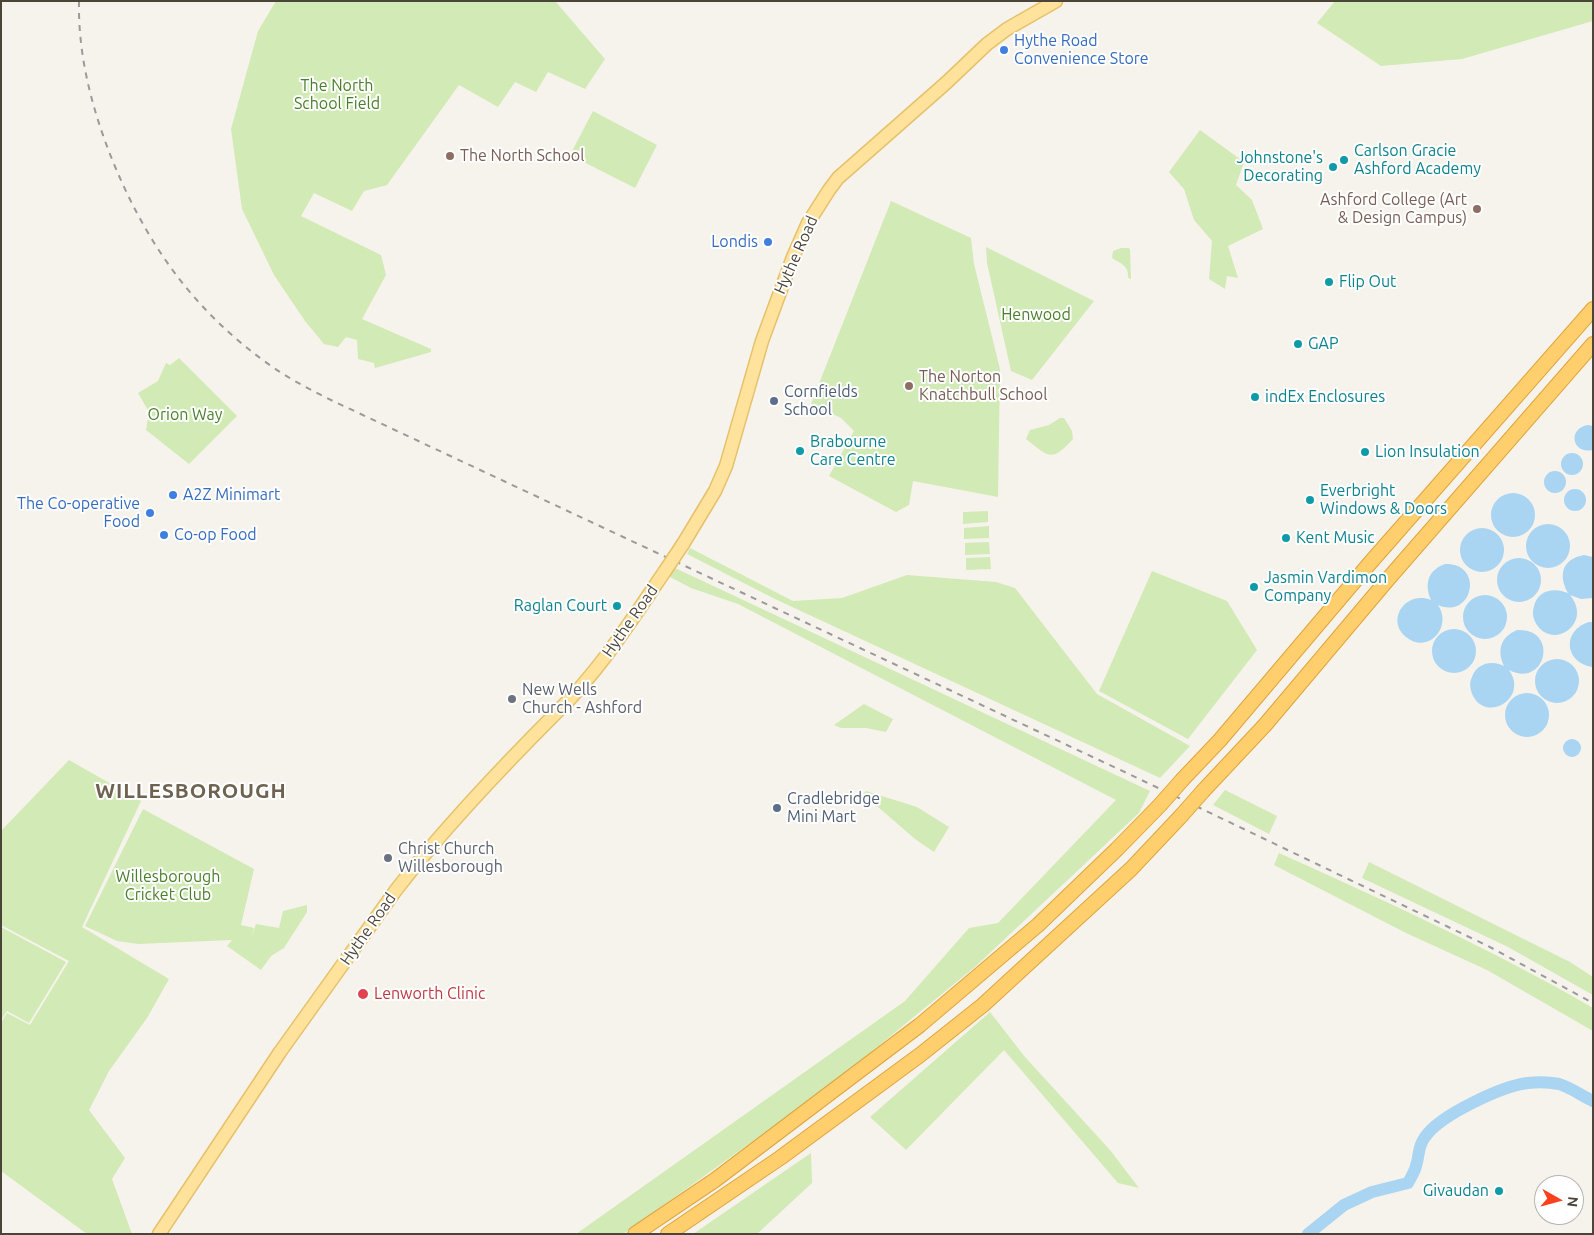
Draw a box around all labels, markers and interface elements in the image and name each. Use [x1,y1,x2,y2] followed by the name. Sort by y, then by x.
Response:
[1014,31,1149,69] place label: Hythe Road Convenience Store
[998,44,1010,56] marker: Hythe Road Convenience Store
[294,76,380,114] park label: The North School Field
[1354,141,1481,179] place label: Carlson Gracie Ashford Academy
[460,146,584,166] place label: The North School
[1236,148,1323,186] place label: Johnstone's Decorating
[444,150,456,162] marker: The North School
[1338,154,1350,166] marker: Carlson Gracie Ashford Academy
[1327,161,1339,173] marker: Johnstone's Decorating
[1320,190,1467,228] place label: Ashford College (Art & Design Campus)
[1471,203,1483,215] marker: Ashford College (Art & Design Campus)
[770,213,822,297] street label: Hythe Road
[711,232,758,252] place label: Londis
[762,236,774,248] marker: Londis
[1339,272,1396,292] place label: Flip Out
[1323,276,1335,288] marker: Flip Out
[1001,305,1071,325] park label: Henwood
[1308,334,1339,354] place label: GAP
[1292,338,1304,350] marker: GAP
[919,367,1047,405] place label: The Norton Knatchbull School
[903,380,915,392] marker: The Norton Knatchbull School
[784,382,858,420] place label: Cornfields School
[1265,387,1385,407] place label: indEx Enclosures
[1249,391,1261,403] marker: indEx Enclosures
[768,395,780,407] marker: Cornfields School
[148,405,222,425] park label: Orion Way
[810,432,896,470] place label: Brabourne Care Centre
[1375,442,1480,462] place label: Lion Insulation
[794,445,806,457] marker: Brabourne Care Centre
[1359,446,1371,458] marker: Lion Insulation
[1320,481,1447,519] place label: Everbright Windows & Doors
[183,485,280,505] place label: A2Z Minimart
[167,489,179,501] marker: A2Z Minimart
[17,494,140,532] place label: The Co-operative Food
[1304,494,1316,506] marker: Everbright Windows & Doors
[144,507,156,519] marker: The Co-operative Food
[174,525,257,545] place label: Co-op Food
[1296,528,1375,548] place label: Kent Music
[158,529,170,541] marker: Co-op Food
[1280,532,1292,544] marker: Kent Music
[1264,568,1387,606] place label: Jasmin Vardimon Company
[598,581,662,661] street label: Hythe Road
[1248,581,1260,593] marker: Jasmin Vardimon Company
[514,596,607,616] place label: Raglan Court
[611,600,623,612] marker: Raglan Court
[522,680,642,718] place label: New Wells Church - Ashford
[506,693,518,705] marker: New Wells Church - Ashford
[94,778,288,804] district label: WILLESBOROUGH
[787,789,880,827] place label: Cradlebridge Mini Mart
[771,802,783,814] marker: Cradlebridge Mini Mart
[398,839,503,877] place label: Christ Church Willesborough
[382,852,394,864] marker: Christ Church Willesborough
[116,867,220,905] park label: Willesborough Cricket Club
[336,889,400,969] street label: Hythe Road
[374,984,485,1004] place label: Lenworth Clinic
[356,987,370,1001] marker: Lenworth Clinic
[1534,1175,1584,1225] north arrow
[1423,1181,1489,1201] place label: Givaudan
[1493,1185,1505,1197] marker: Givaudan
[1564,1196,1581,1208] text: N

